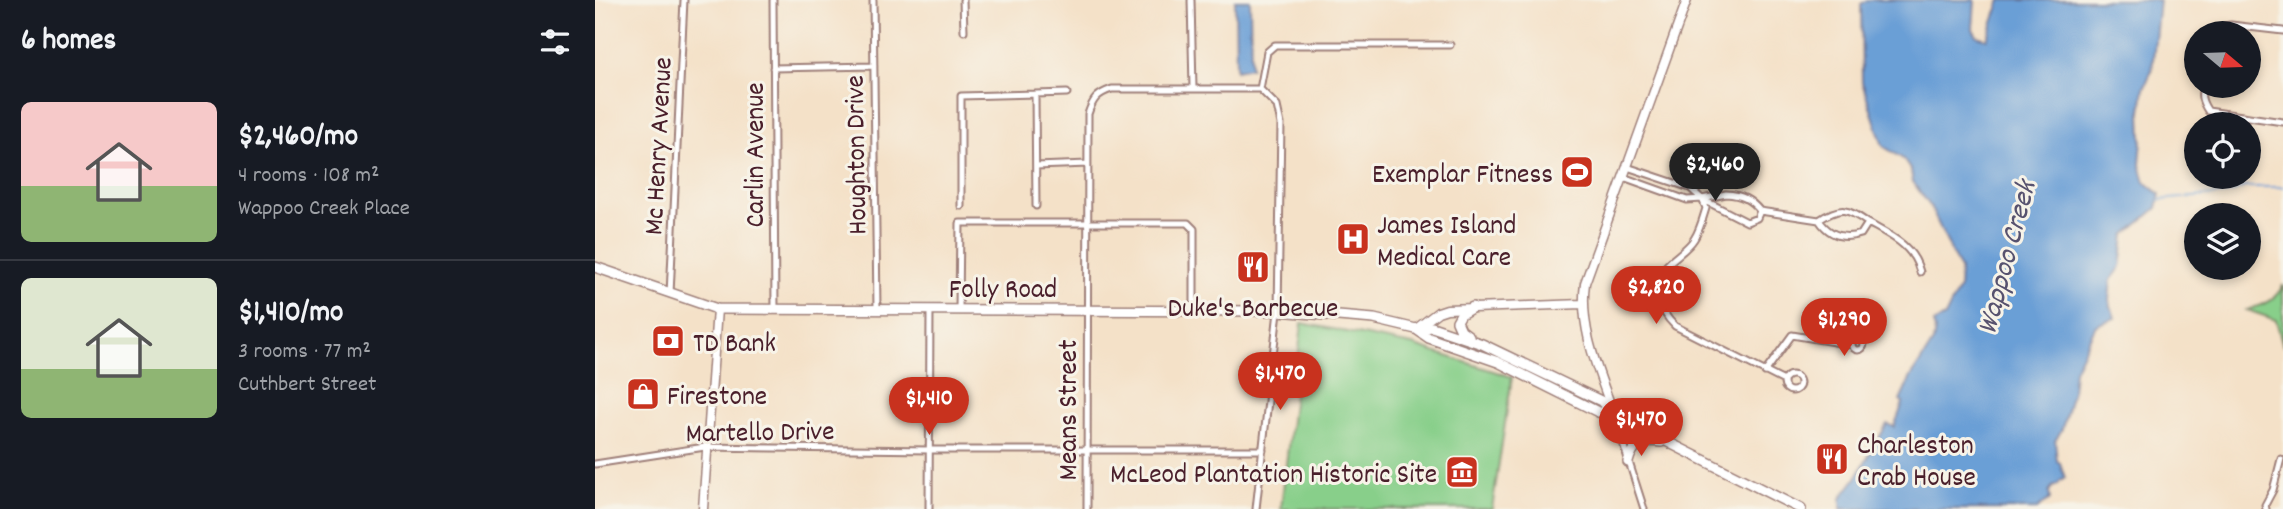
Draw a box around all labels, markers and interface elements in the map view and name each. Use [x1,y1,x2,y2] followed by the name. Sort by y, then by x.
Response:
[21,21,116,64] text: 6 homes
[2184,21,2261,98] north arrow
[2184,21,2261,280] map controls
[536,23,574,61] icon: filters
[636,56,686,236] street label: Mc Henry Avenue
[838,75,880,235] street label: Houghton Drive
[738,82,778,228] street label: Carlin Avenue
[2184,112,2261,189] button: locate
[238,117,358,160] text: $2,460/mo
[77,130,161,214] icon: home
[1658,144,1772,203] pin: $2,460
[1685,149,1745,182] text: $2,460
[1558,153,1596,191] sports icon: Exemplar Fitness
[1372,157,1553,197] place label: Exemplar Fitness
[238,160,379,193] text: 4 rooms · 108 m²
[1968,174,2051,340] water label: Wappoo Creek
[238,193,410,226] text: Wappoo Creek Place
[2184,203,2261,280] button: layers
[1377,208,1516,280] place label: James Island Medical Care
[1334,220,1372,258] hospital icon: James Island Medical Care
[1234,248,1272,286] restaurant icon: Duke's Barbecue
[1599,266,1713,326] pin: $2,820
[949,272,1057,312] street label: Folly Road
[1627,272,1685,305] text: $2,820
[1168,291,1338,331] place label: Duke's Barbecue
[238,293,343,336] text: $1,410/mo
[1787,298,1901,358] pin: $1,290
[1817,304,1871,337] text: $1,290
[77,306,161,390] icon: home
[649,322,687,360] bank icon: TD Bank
[693,326,776,366] place label: TD Bank
[238,336,371,369] text: 3 rooms · 77 m²
[1051,339,1091,481] street label: Means Street
[1223,352,1337,412] pin: $1,470
[1254,358,1306,391] text: $1,470
[238,369,377,402] text: Cuthbert Street
[624,375,662,413] shop icon: Firestone
[872,378,986,437] pin: $1,410
[667,379,767,419] place label: Firestone
[905,383,953,416] text: $1,410
[1584,398,1698,458] pin: $1,470
[1615,404,1667,437] text: $1,470
[685,414,835,456] street label: Martello Drive
[1857,428,1976,500] place label: Charleston Crab House
[1813,440,1851,478] restaurant icon: Charleston Crab House
[1443,453,1481,491] museum icon: McLeod Plantation Historic Site
[1110,457,1437,497] place label: McLeod Plantation Historic Site

